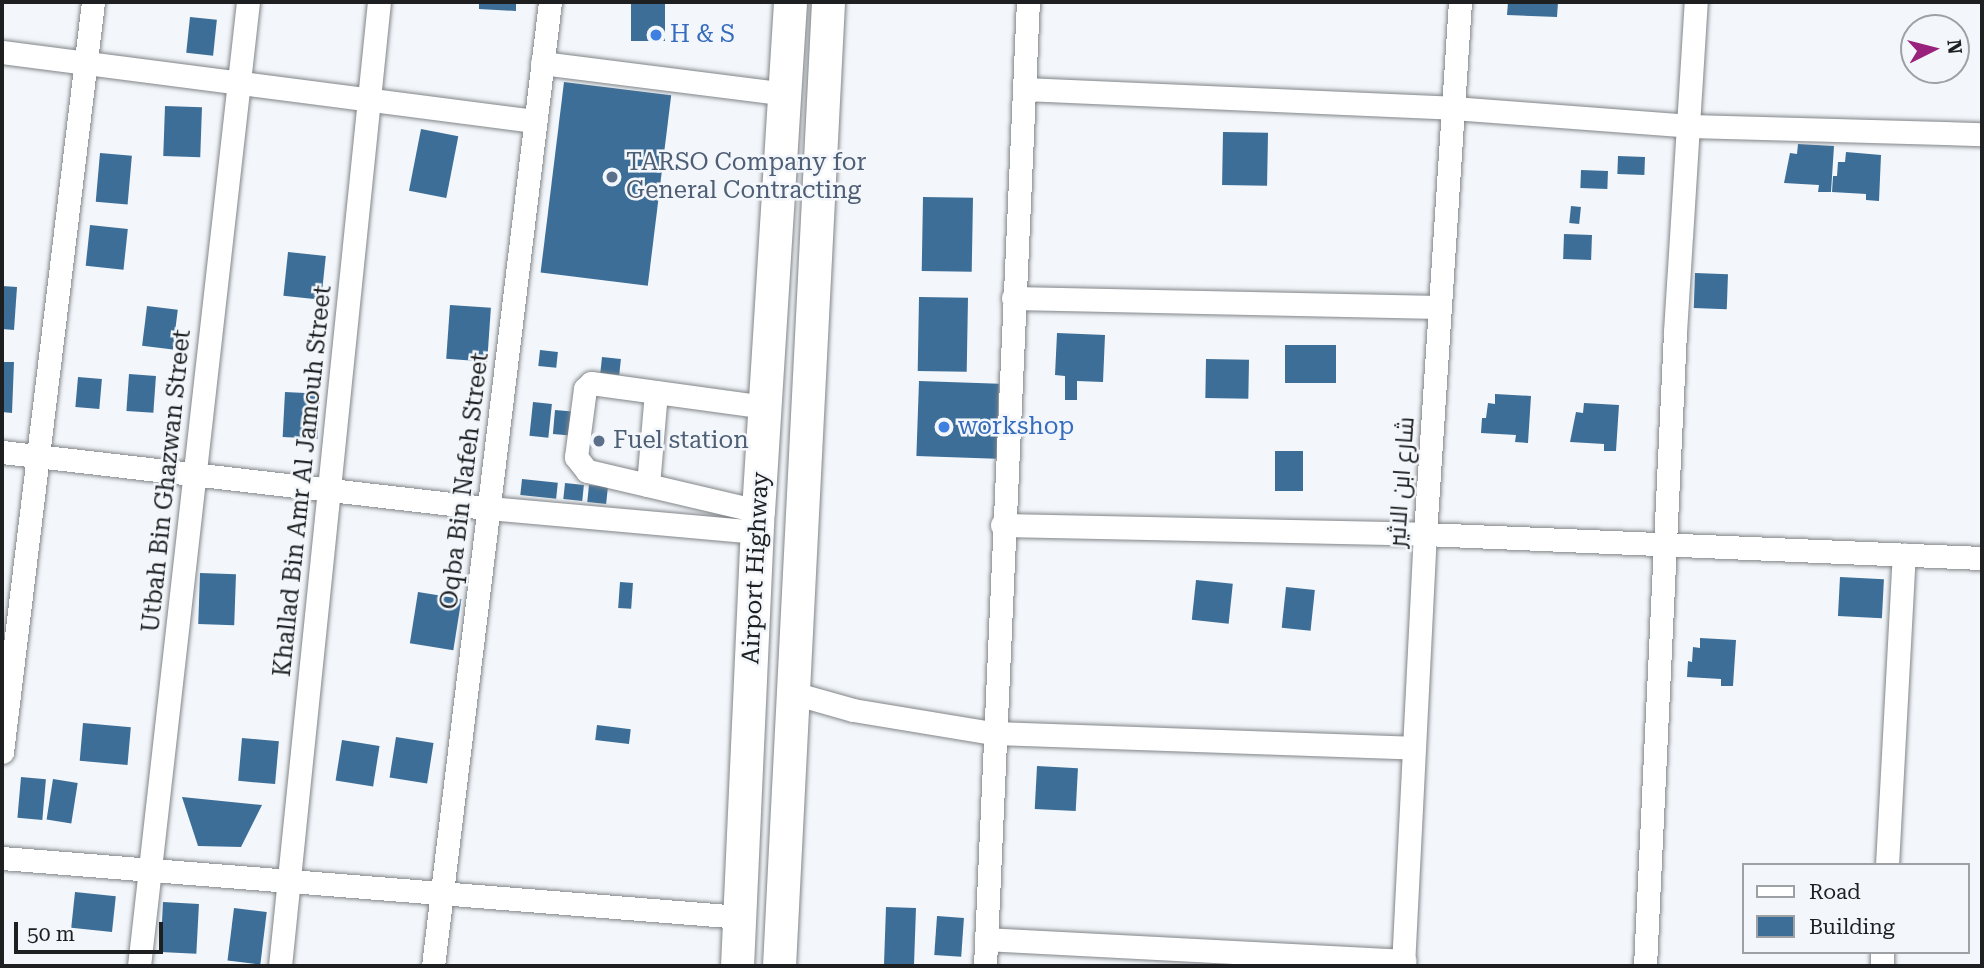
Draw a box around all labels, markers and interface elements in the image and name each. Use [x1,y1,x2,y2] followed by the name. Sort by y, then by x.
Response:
[1900,14,1970,84] north arrow
[670,21,735,49] place label: H & S
[648,27,664,43] marker: H & S
[1942,38,1967,55] text: N
[626,149,866,205] place label: TARSO Company for General Contracting
[604,169,620,185] marker: TARSO Company for General Contracting
[268,284,338,678] street label: Khallad Bin Amr Al Jamouh Street
[137,328,197,634] street label: Utbah Bin Ghazwan Street
[435,351,495,611] street label: Oqba Bin Nafeh Street
[958,413,1074,441] place label: workshop
[1383,416,1421,548] street label: شارع ابن الاثير
[936,419,952,435] marker: workshop
[613,427,749,455] place label: Fuel station
[591,433,607,449] marker: Fuel station
[737,471,775,665] street label: Airport Highway
[1742,863,1970,954] legend
[1809,880,1861,904] text: Road
[18,908,166,952] scale bar
[1809,915,1895,939] text: Building
[27,922,75,946] text: 50 m

